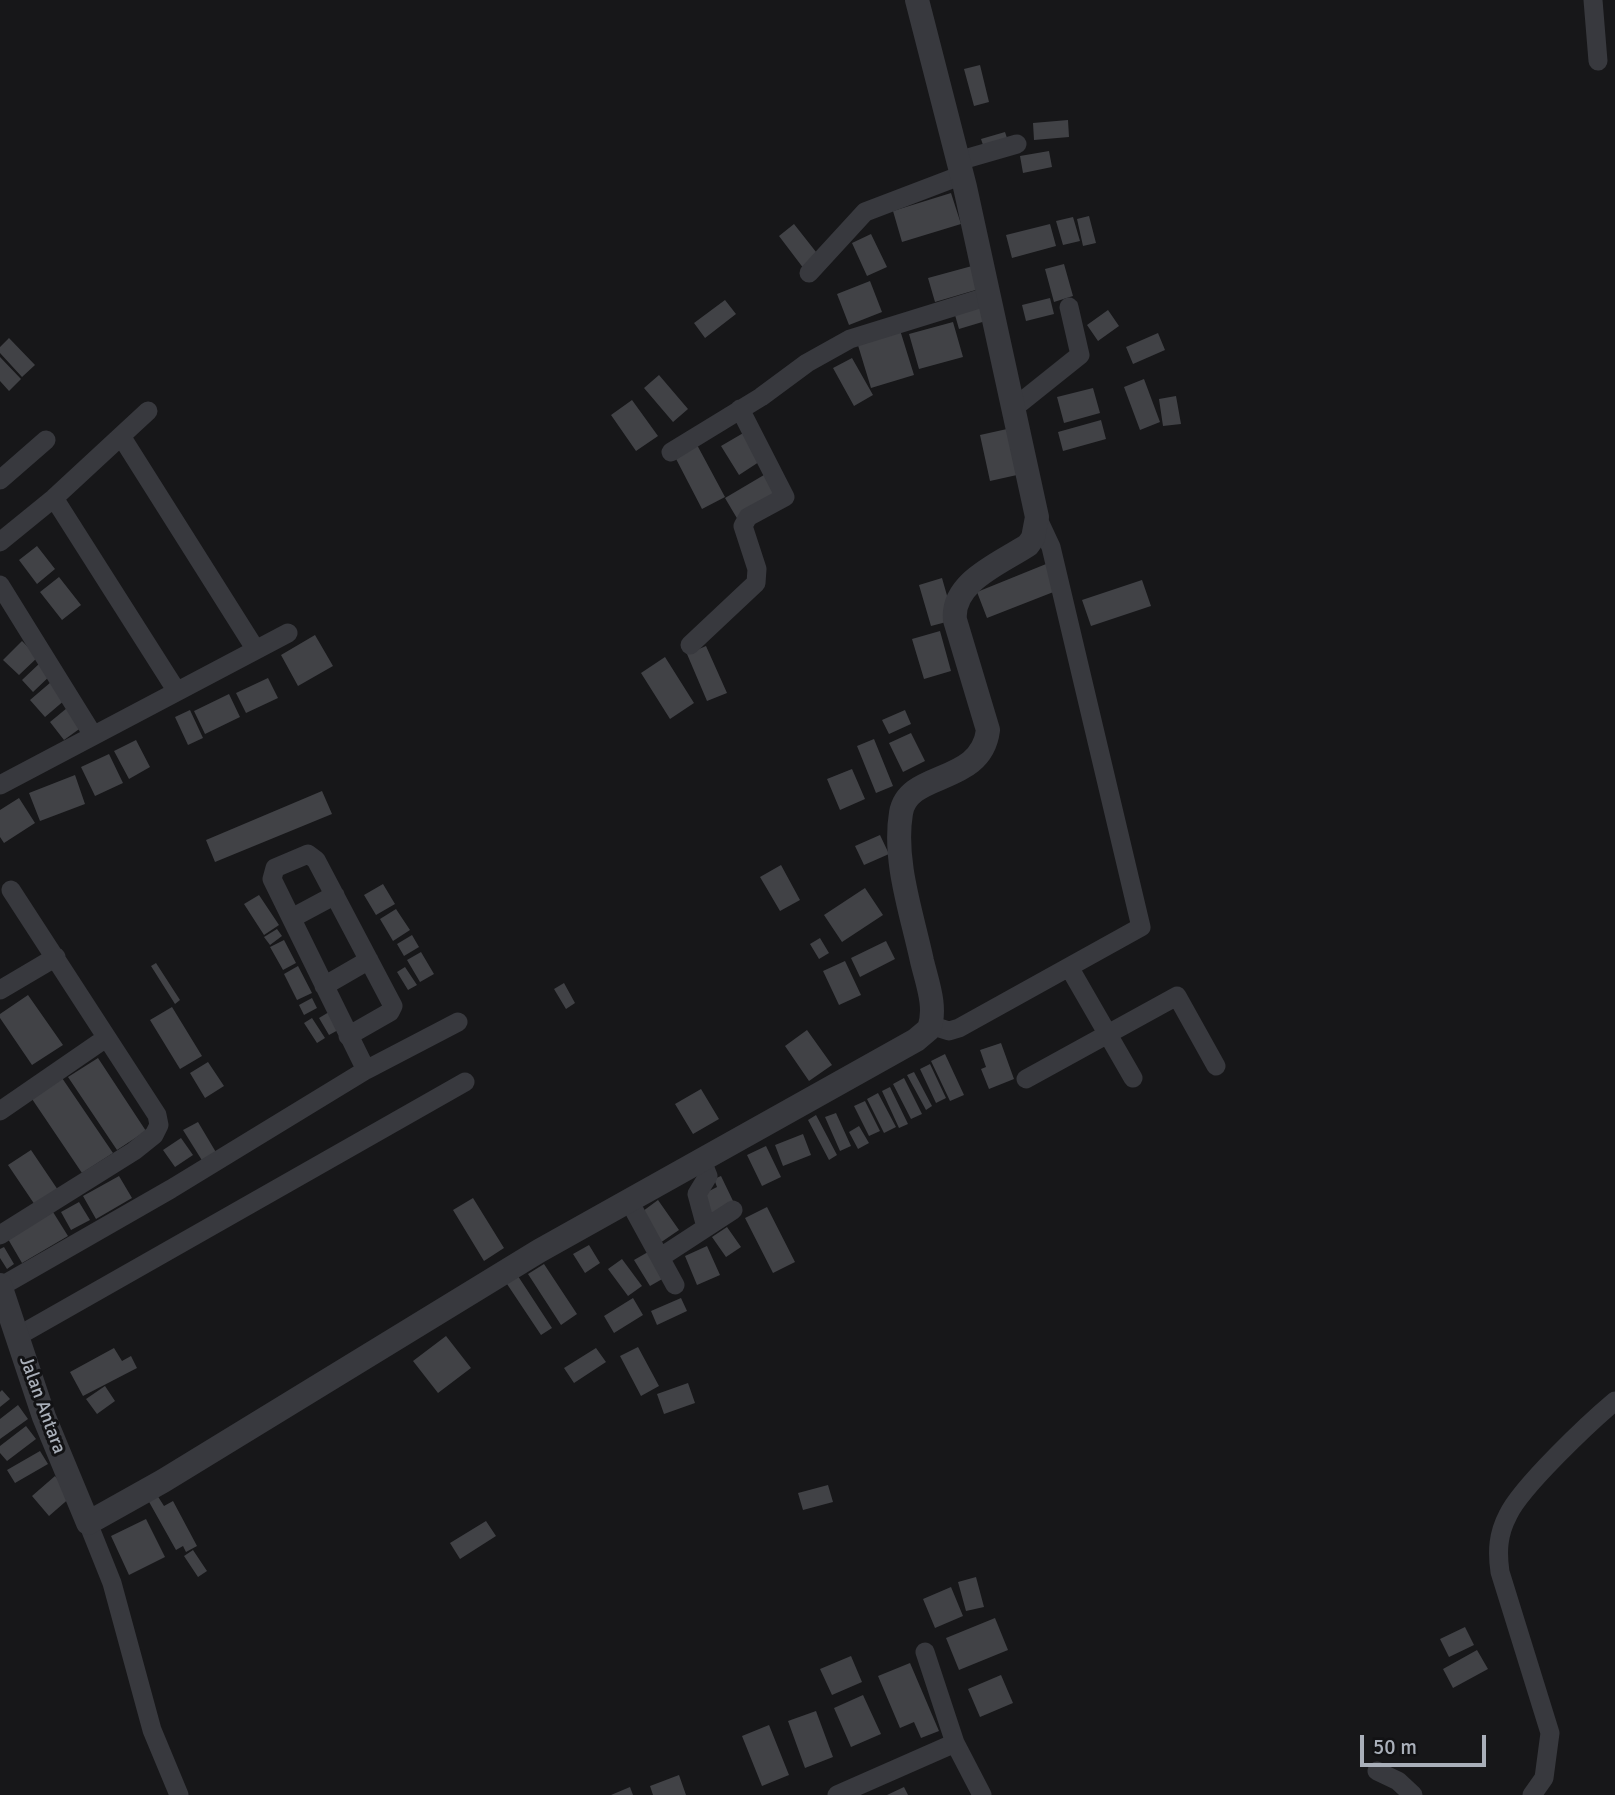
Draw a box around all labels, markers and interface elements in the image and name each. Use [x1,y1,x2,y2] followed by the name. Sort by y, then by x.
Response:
[14,1353,70,1457] street label: Jalan Antara
[1363,1722,1489,1766] scale bar
[1373,1734,1417,1760] text: 50 m

